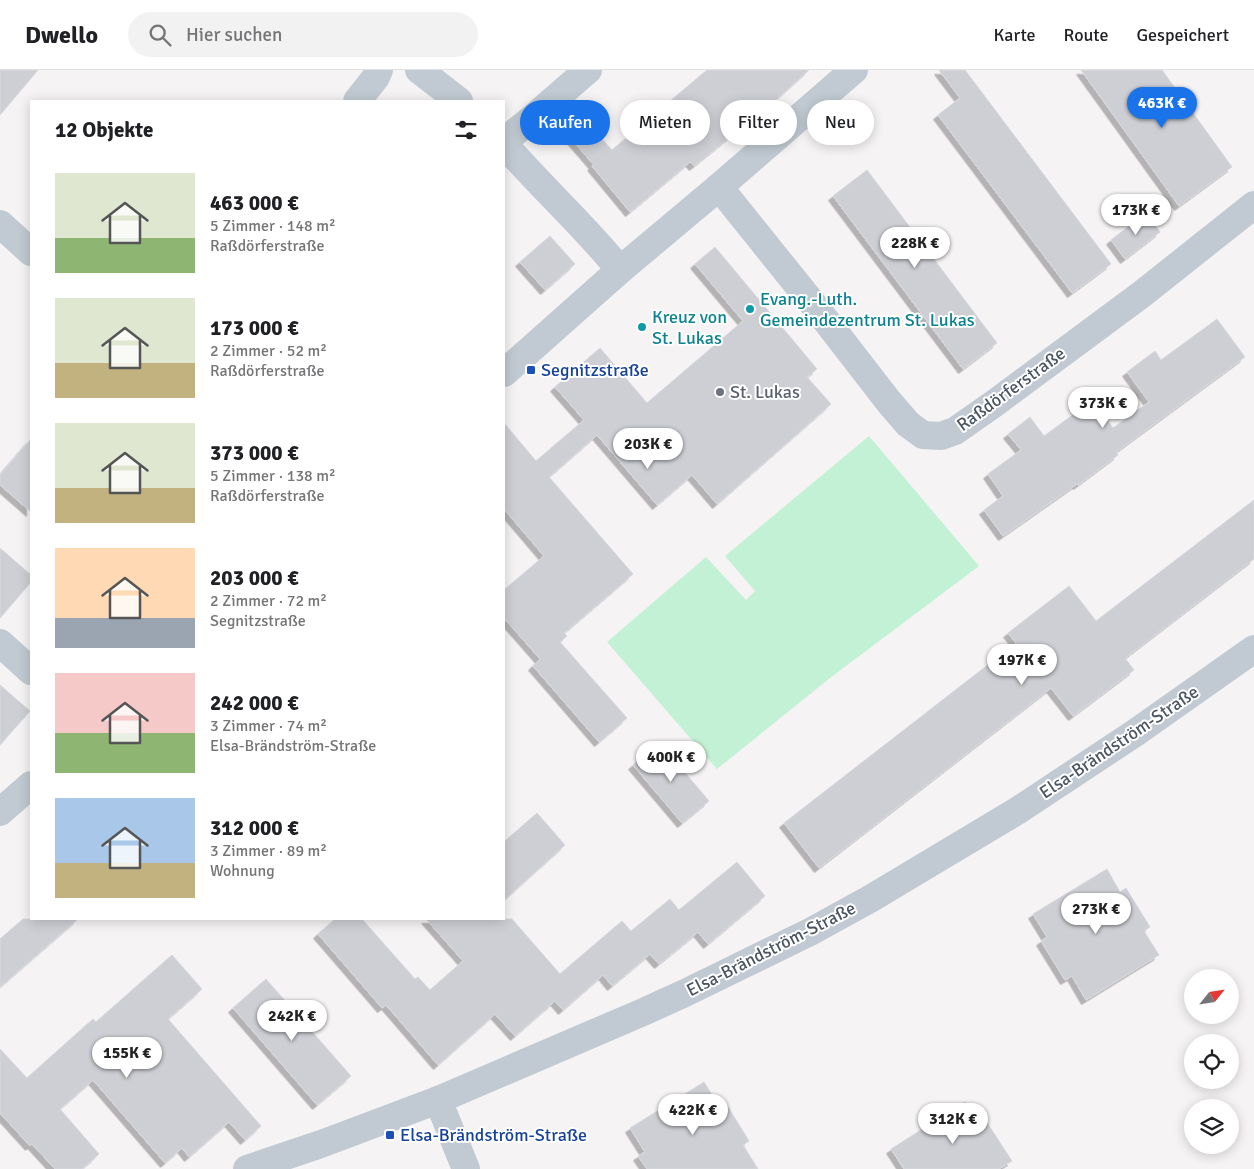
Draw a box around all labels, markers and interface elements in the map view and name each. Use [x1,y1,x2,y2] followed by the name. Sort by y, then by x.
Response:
[128,12,478,57] search box
[25,20,98,50] text: Dwello
[146,21,174,49] icon: search
[186,23,282,47] text: Hier suchen
[994,24,1036,46] text: Karte
[1064,24,1109,46] text: Route
[1137,24,1229,46] text: Gespeichert
[1121,87,1203,129] pin: 463K €
[1138,93,1186,113] text: 463K €
[520,100,610,145] chip: Kaufen
[620,100,710,145] chip: Mieten
[720,100,797,145] chip: Filter
[807,100,874,145] chip: Neu
[452,116,480,144] icon: filters
[55,117,153,143] text: 12 Objekte
[210,190,299,216] text: 463 000 €
[95,193,155,253] icon: home
[1095,194,1177,236] pin: 173K €
[1112,200,1160,220] text: 173K €
[210,216,336,236] text: 5 Zimmer · 148 m²
[874,226,956,269] pin: 228K €
[891,233,939,253] text: 228K €
[210,236,324,256] text: Raßdörferstraße
[760,288,975,331] place label: Evang.-Luth. Gemeindezentrum St. Lukas
[744,303,756,315] marker: Evang.-Luth. Gemeindezentrum St. Lukas
[652,306,727,349] place label: Kreuz von St. Lukas
[210,315,299,341] text: 173 000 €
[95,318,155,378] icon: home
[636,321,648,333] marker: Kreuz von St. Lukas
[210,341,327,361] text: 2 Zimmer · 52 m²
[952,342,1070,436] street label: Raßdörferstraße
[541,359,649,381] place label: Segnitzstraße
[210,361,324,381] text: Raßdörferstraße
[525,364,537,376] marker: Segnitzstraße
[730,381,800,403] place label: St. Lukas
[714,386,726,398] marker: St. Lukas
[1062,386,1144,429] pin: 373K €
[1079,393,1127,413] text: 373K €
[607,428,689,470] pin: 203K €
[624,434,672,454] text: 203K €
[210,440,299,466] text: 373 000 €
[95,443,155,503] icon: home
[210,466,336,486] text: 5 Zimmer · 138 m²
[210,486,324,506] text: Raßdörferstraße
[210,565,299,591] text: 203 000 €
[95,568,155,628] icon: home
[210,591,327,611] text: 2 Zimmer · 72 m²
[210,611,306,631] text: Segnitzstraße
[981,644,1063,686] pin: 197K €
[998,650,1046,670] text: 197K €
[1035,681,1203,803] street label: Elsa-Brändström-Straße
[210,690,299,716] text: 242 000 €
[95,693,155,753] icon: home
[210,716,327,736] text: 3 Zimmer · 74 m²
[210,736,376,756] text: Elsa-Brändström-Straße
[630,740,712,783] pin: 400K €
[647,747,695,767] text: 400K €
[210,815,299,841] text: 312 000 €
[95,818,155,878] icon: home
[210,841,327,861] text: 3 Zimmer · 89 m²
[210,861,275,881] text: Wohnung
[1055,892,1137,935] pin: 273K €
[683,897,859,1001] street label: Elsa-Brändström-Straße
[1072,899,1120,919] text: 273K €
[1184,969,1239,1024] north arrow
[1184,969,1239,1154] map controls
[251,1000,333,1042] pin: 242K €
[268,1006,316,1026] text: 242K €
[1184,1034,1239,1089] button: locate
[86,1036,168,1079] pin: 155K €
[103,1043,151,1063] text: 155K €
[652,1094,734,1136] pin: 422K €
[1184,1099,1239,1154] button: layers
[669,1100,717,1120] text: 422K €
[912,1102,994,1145] pin: 312K €
[929,1109,977,1129] text: 312K €
[400,1124,587,1146] place label: Elsa-Brändström-Straße
[384,1129,396,1141] marker: Elsa-Brändström-Straße

